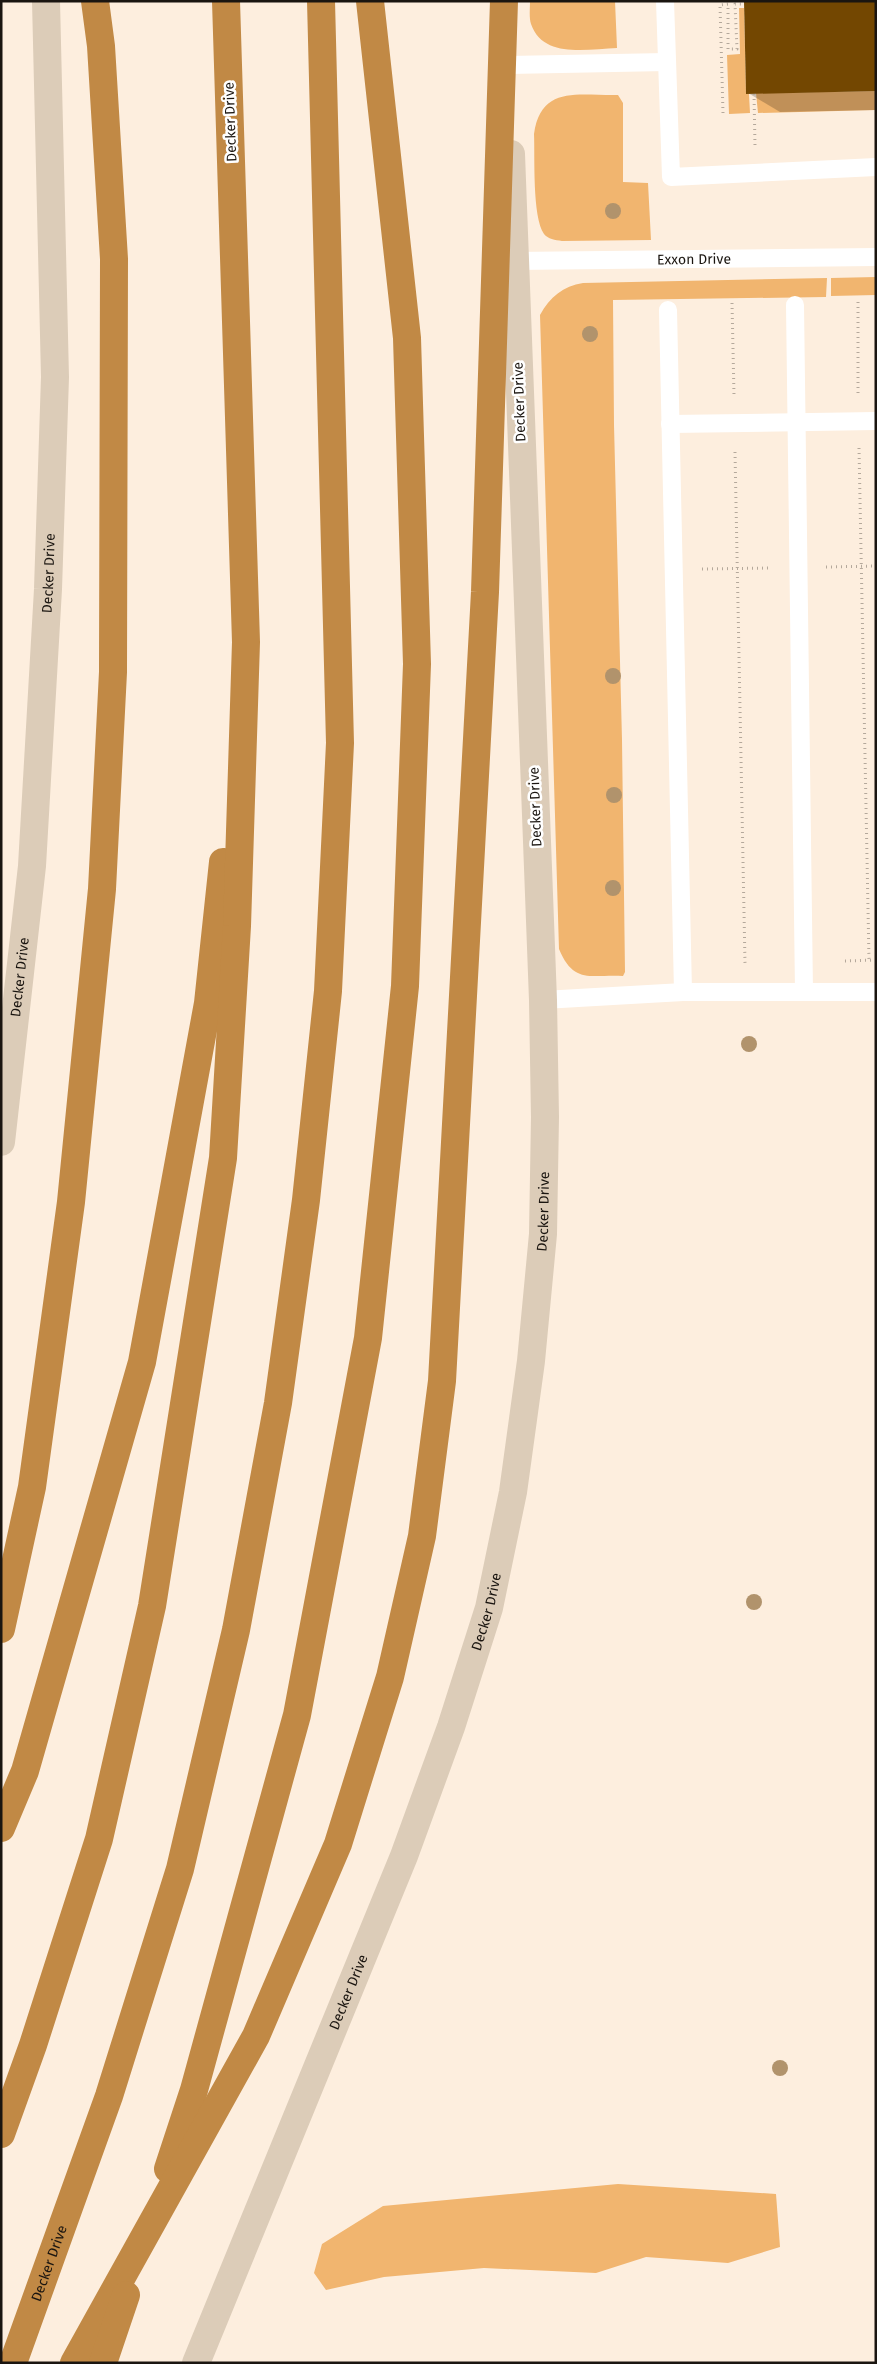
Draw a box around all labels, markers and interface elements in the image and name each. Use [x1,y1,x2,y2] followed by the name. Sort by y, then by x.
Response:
[221,82,240,162] street label: Decker Drive
[657,251,731,268] street label: Exxon Drive
[510,362,529,442] street label: Decker Drive
[39,533,59,614] street label: Decker Drive
[526,767,545,847] street label: Decker Drive
[7,936,33,1018] street label: Decker Drive
[533,1171,553,1252] street label: Decker Drive
[468,1571,505,1653] street label: Decker Drive
[326,1952,372,2032] street label: Decker Drive
[28,2223,71,2304] street label: Decker Drive

